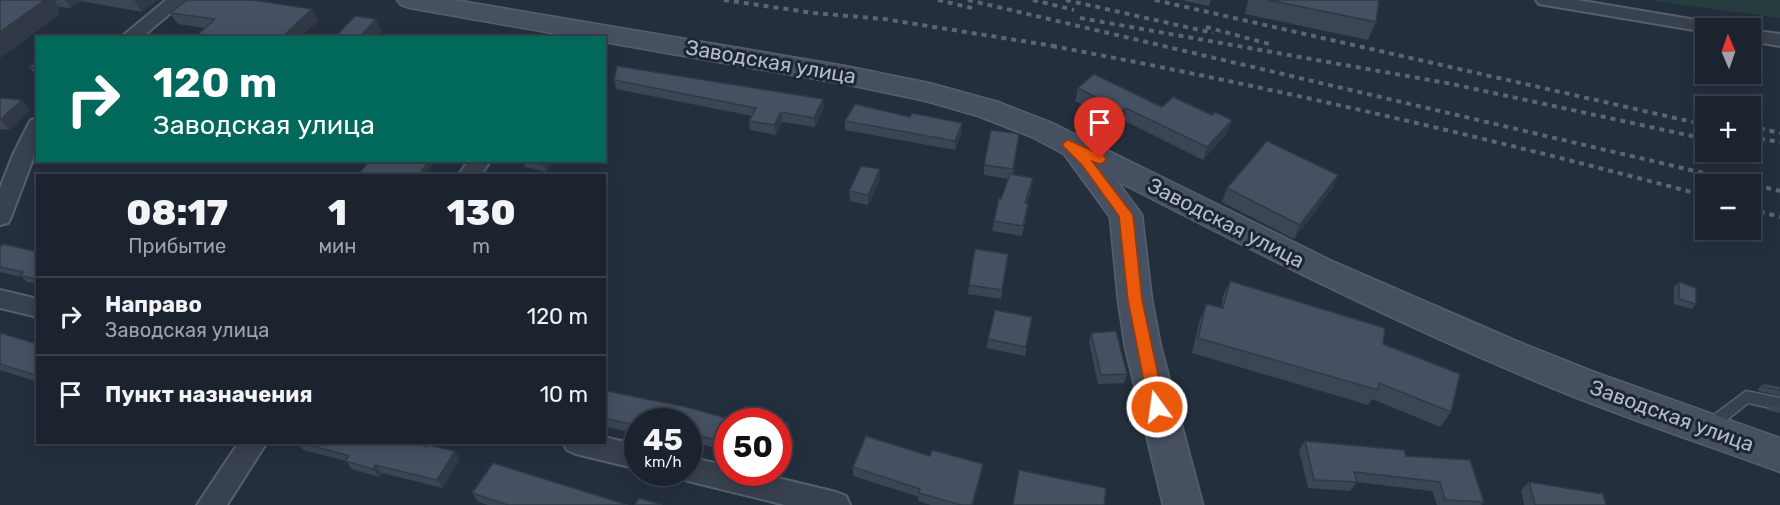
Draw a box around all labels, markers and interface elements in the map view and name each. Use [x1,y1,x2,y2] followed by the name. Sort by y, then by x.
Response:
[1695,18,1761,84] north arrow
[1695,18,1761,240] map controls
[684,34,858,89] street label: Заводская улица
[153,58,277,108] text: 120 m
[54,60,132,138] icon: right
[1695,96,1761,162] button: +
[1074,97,1125,159] pin
[1083,106,1116,139] icon: arrive
[153,109,375,141] text: Заводская улица
[1144,172,1309,273] street label: Заводская улица
[1695,174,1761,240] button: −
[126,191,228,234] text: 08:17
[328,191,347,234] text: 1
[447,191,516,234] text: 130
[128,234,226,258] text: Прибытие
[318,234,356,258] text: мин
[472,234,490,258] text: m
[105,291,202,318] text: Направо
[54,300,87,333] icon: right
[527,303,588,330] text: 120 m
[105,318,269,342] text: Заводская улица
[1587,374,1757,457] street label: Заводская улица
[1125,375,1189,439] position arrow
[54,378,87,411] icon: arrive
[105,381,313,408] text: Пункт назначения
[540,381,588,408] text: 10 m
[714,408,792,486] speed limit sign: 50
[643,422,683,458] text: 45
[644,453,682,471] text: km/h

